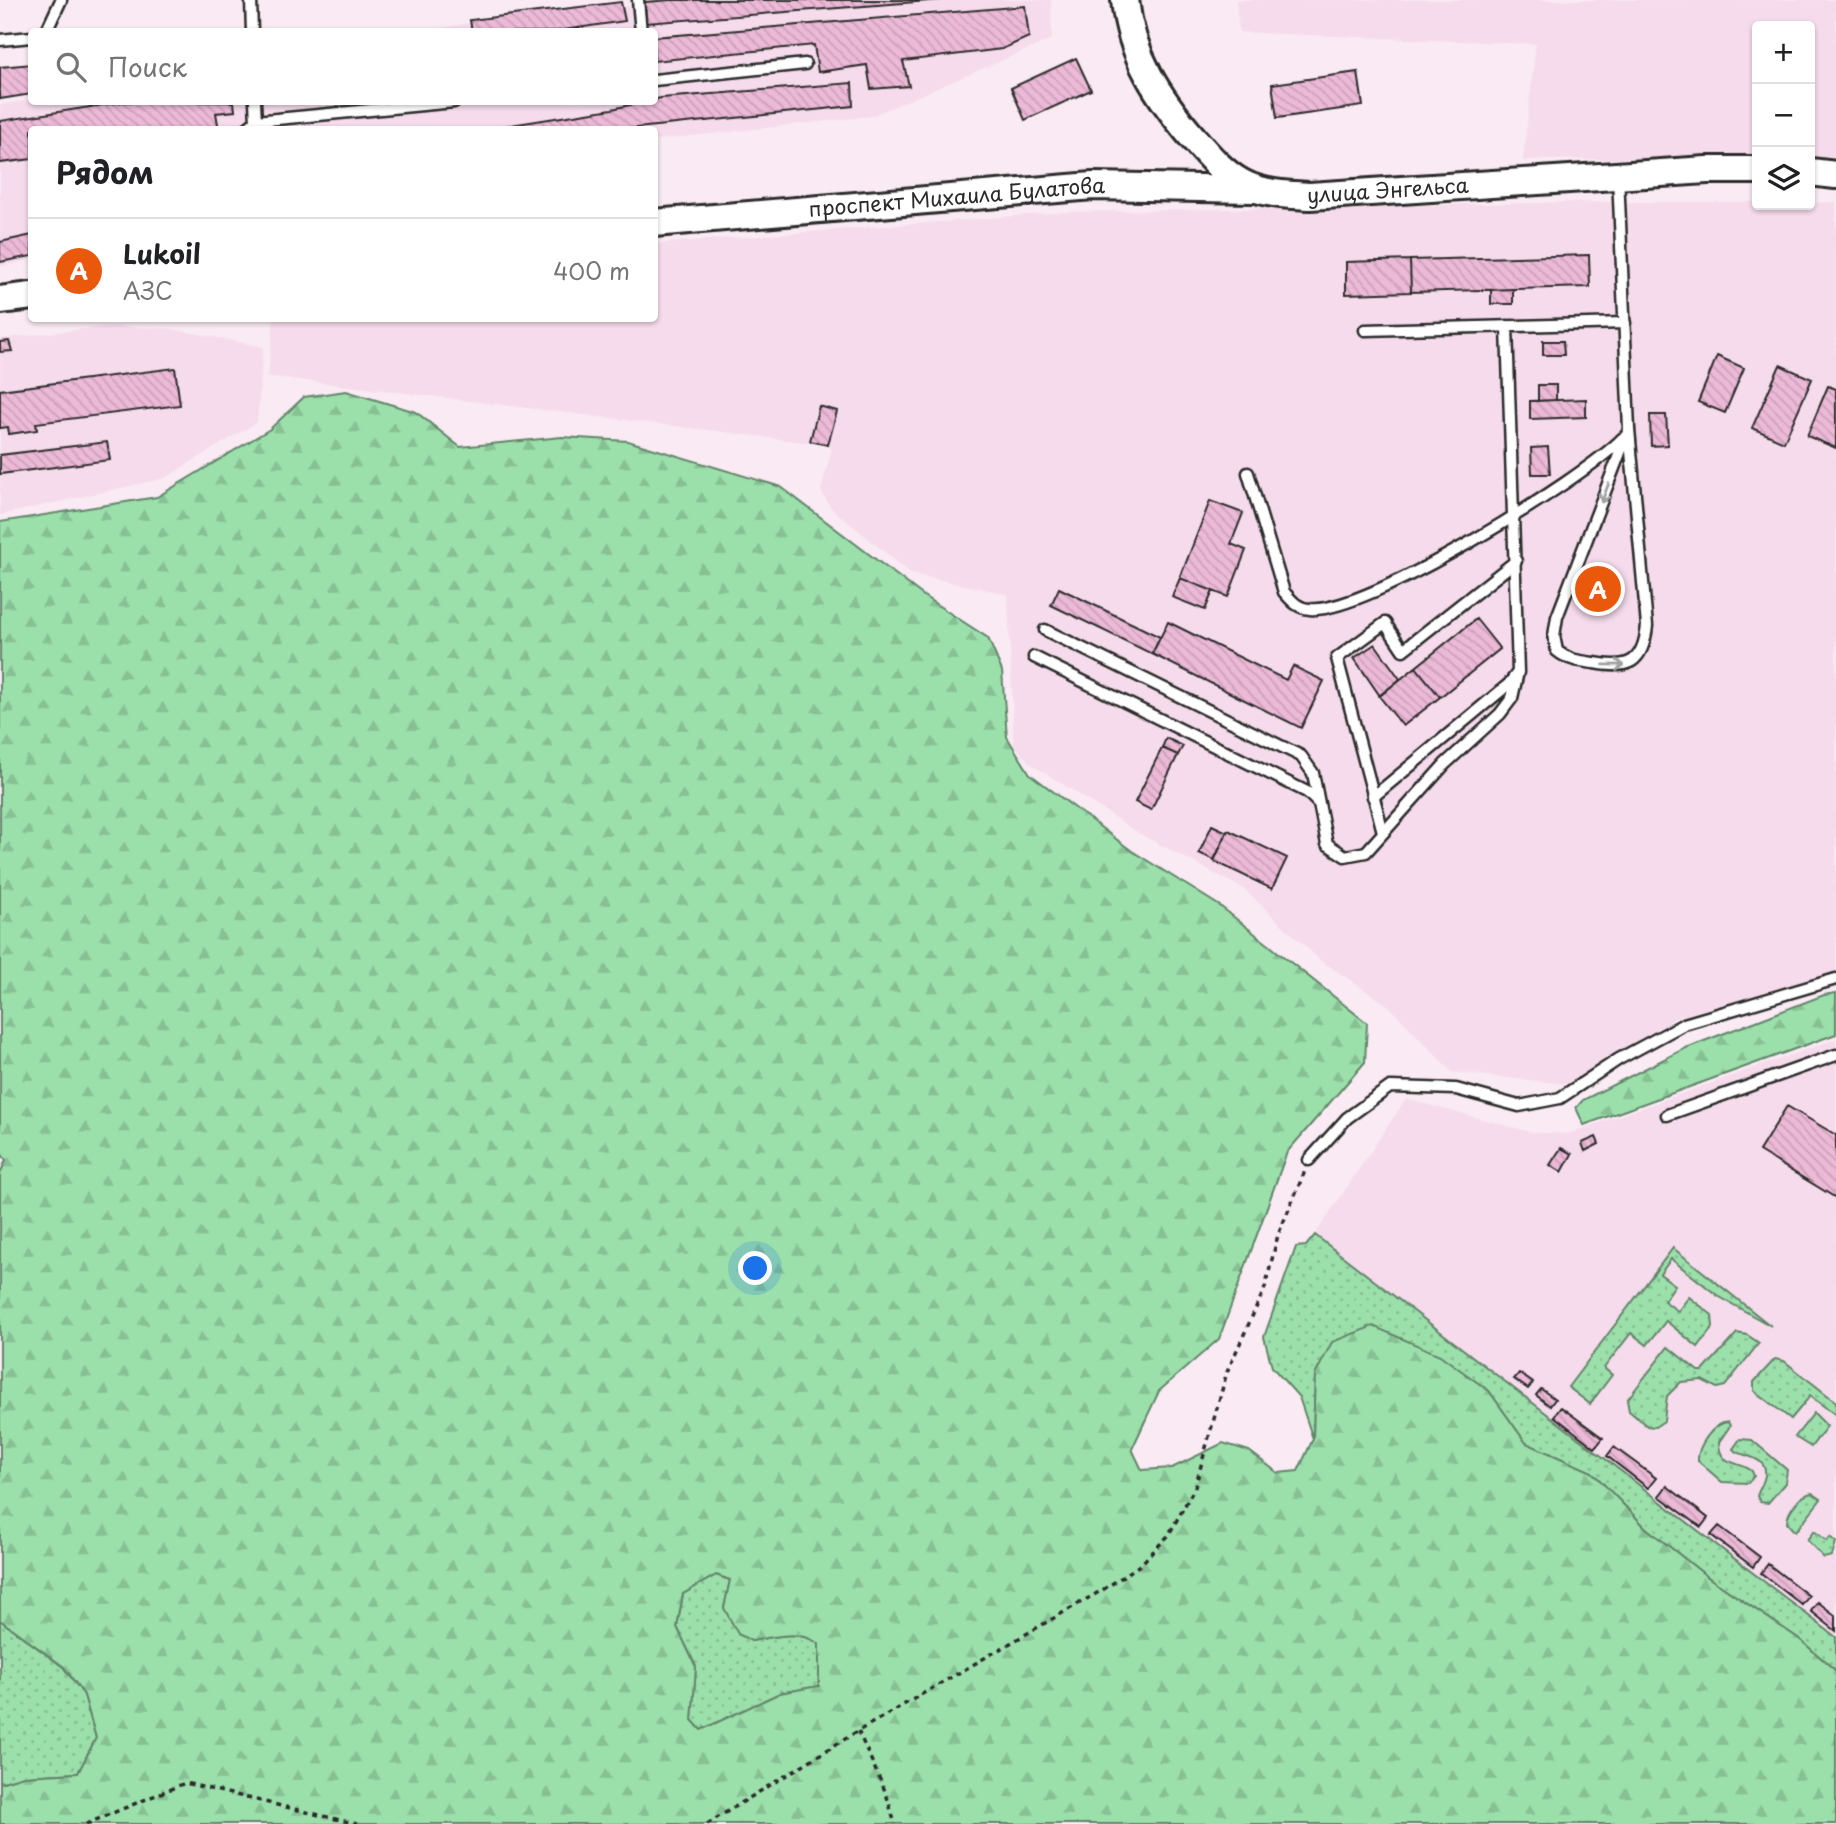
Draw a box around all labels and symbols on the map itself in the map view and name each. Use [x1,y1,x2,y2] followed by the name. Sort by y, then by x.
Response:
[807,168,1106,224] street label: проспект Михаила Булатова
[1306,168,1469,210] street label: улица Энгельса
[1597,481,1610,503] one-way arrow
[1575,563,1621,615] pin: A
[1602,658,1625,671] one-way arrow
[738,1251,772,1285] your location

